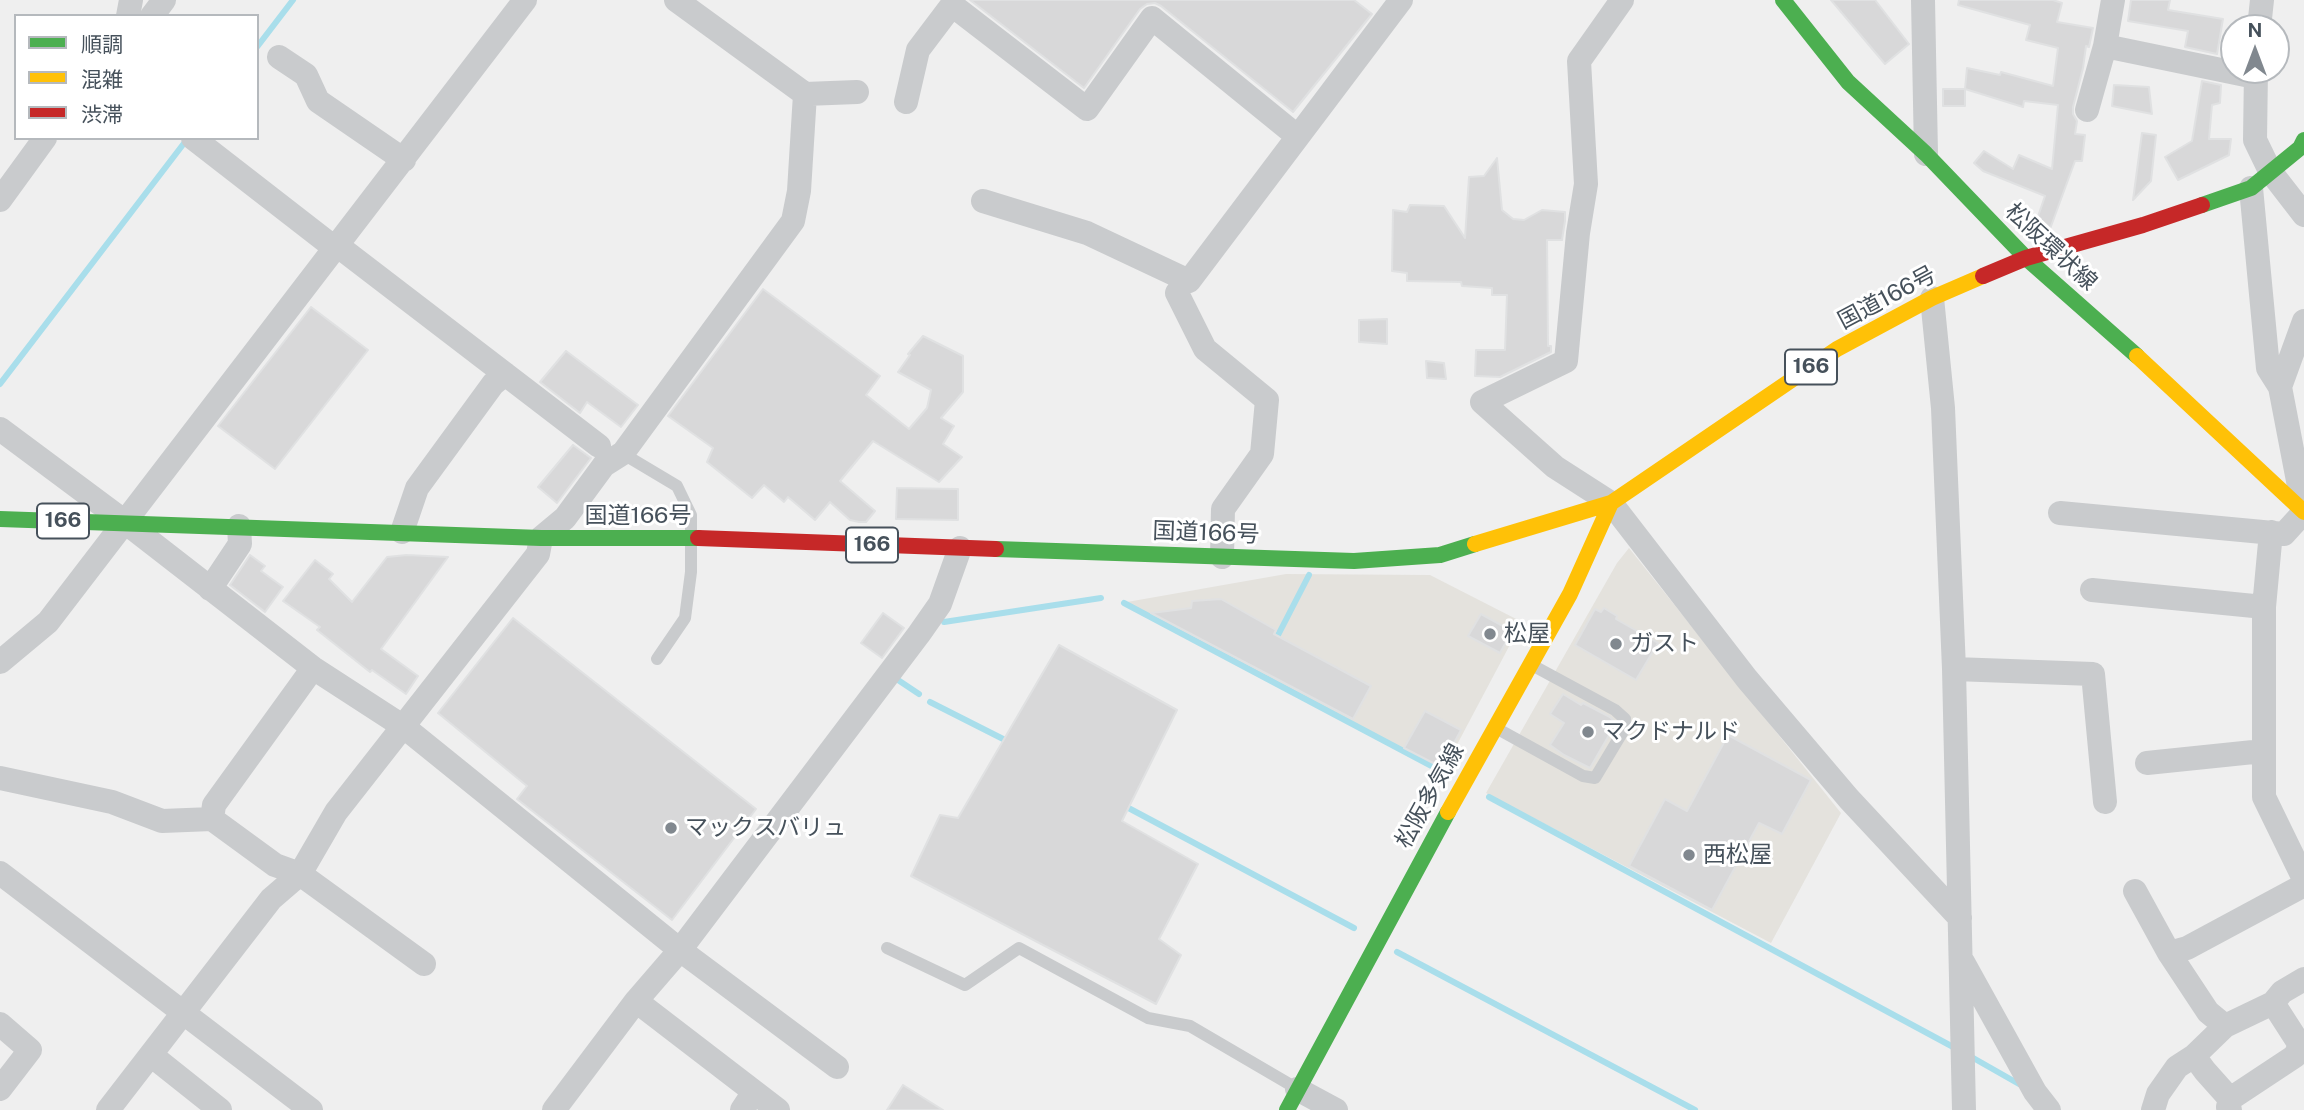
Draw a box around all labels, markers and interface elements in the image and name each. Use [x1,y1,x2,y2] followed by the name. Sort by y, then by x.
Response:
[14,14,259,140] legend
[2220,14,2290,84] north arrow
[2248,19,2262,41] text: N
[81,32,123,57] text: 順調
[81,67,123,92] text: 混雑
[81,102,123,127] text: 渋滞
[2000,198,2102,296] street label: 松阪環状線
[1833,261,1941,335] street label: 国道166号
[1785,350,1837,384] road number: 166
[585,502,691,530] street label: 国道166号
[37,504,89,538] road number: 166
[1152,517,1260,549] street label: 国道166号
[846,528,898,562] road number: 166
[1504,620,1550,648] place label: 松屋
[1482,626,1498,642] marker: 松屋
[1630,630,1699,658] place label: ガスト
[1608,636,1624,652] marker: ガスト
[1602,718,1740,746] place label: マクドナルド
[1580,724,1596,740] marker: マクドナルド
[1390,739,1470,853] street label: 松阪多気線
[685,814,846,842] place label: マックスバリュ
[663,820,679,836] marker: マックスバリュ
[1703,841,1772,869] place label: 西松屋
[1681,847,1697,863] marker: 西松屋

